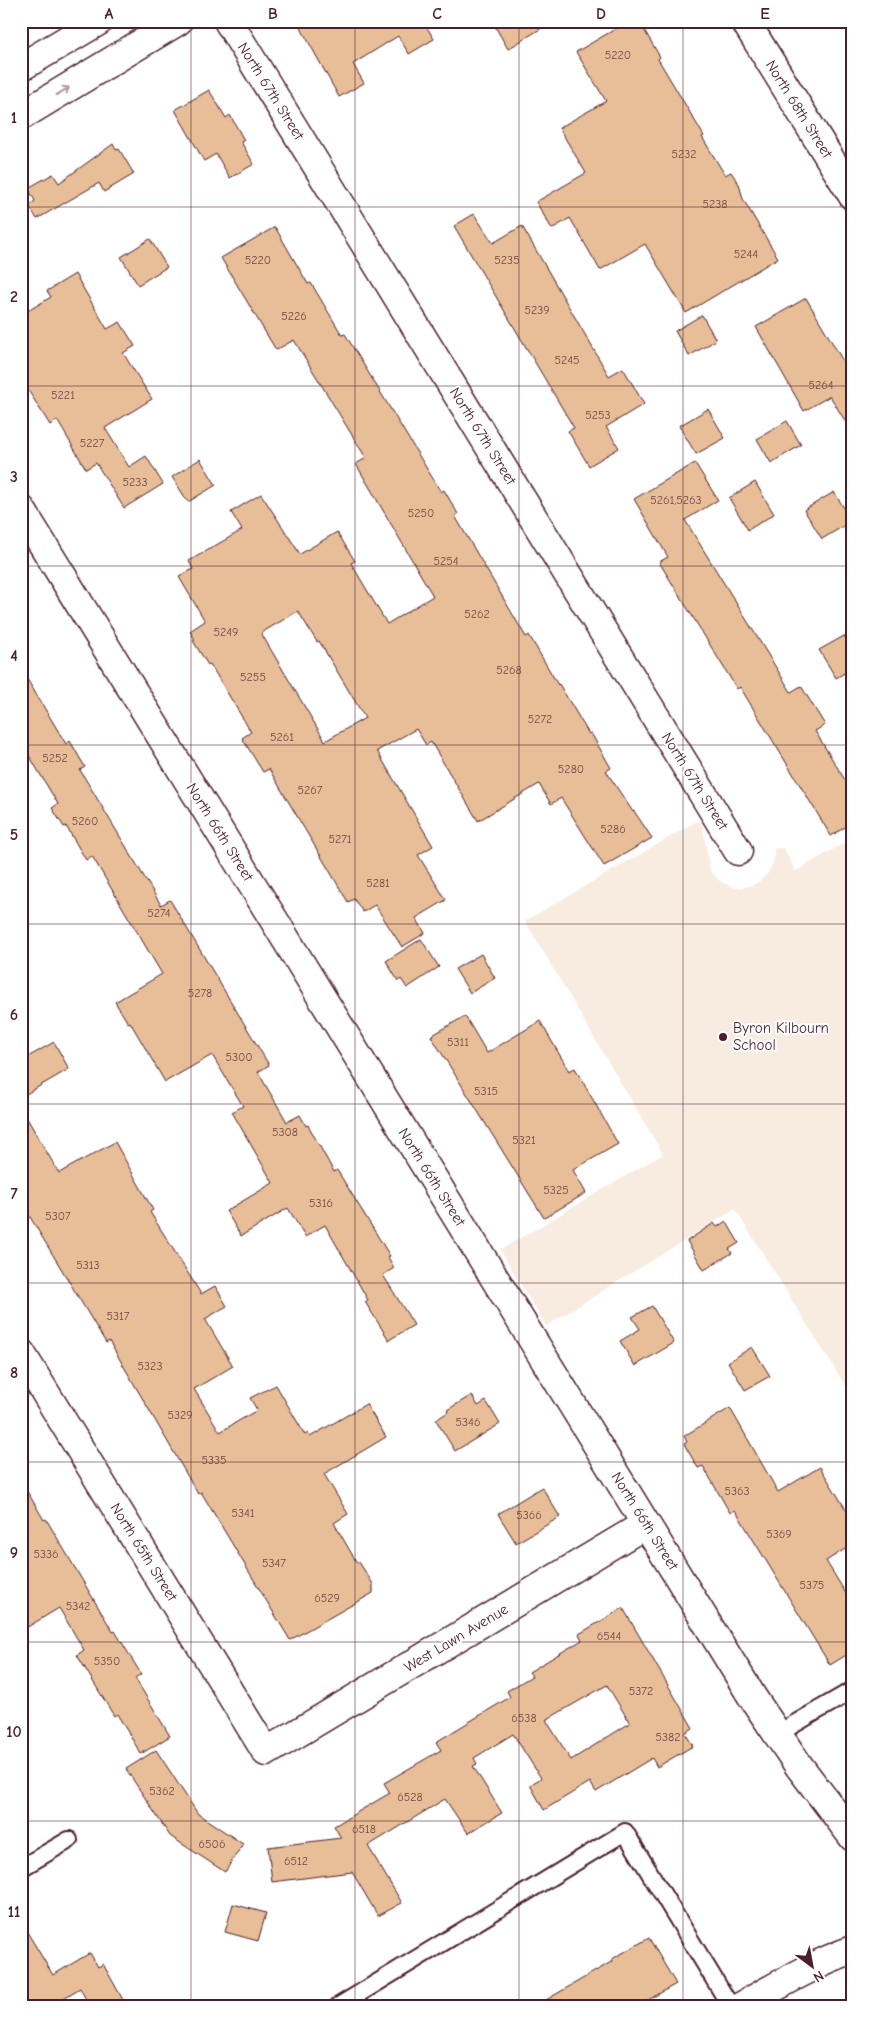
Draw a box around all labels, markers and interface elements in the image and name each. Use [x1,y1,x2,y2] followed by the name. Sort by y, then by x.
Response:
[105,5,114,23] text: A
[268,5,278,23] text: B
[432,5,442,23] text: C
[596,5,606,23] text: D
[760,5,770,23] text: E
[234,39,308,144] street label: North 67th Street
[605,48,631,62] house number: 5220
[762,57,837,162] street label: North 68th Street
[56,85,70,96] one-way arrow
[11,109,17,127] text: 1
[671,147,697,161] house number: 5232
[702,197,728,211] house number: 5238
[734,247,758,261] house number: 5244
[245,253,271,267] house number: 5220
[494,253,520,267] house number: 5235
[10,288,18,306] text: 2
[524,303,550,317] house number: 5239
[281,309,307,323] house number: 5226
[554,353,580,367] house number: 5245
[808,378,834,392] house number: 5264
[446,384,520,489] street label: North 67th Street
[51,388,75,402] house number: 5221
[585,408,611,422] house number: 5253
[80,436,105,450] house number: 5227
[10,468,18,486] text: 3
[123,475,147,489] house number: 5233
[650,493,702,507] house number: 5261,5263
[408,506,434,520] house number: 5250
[433,554,459,568] house number: 5254
[464,607,490,621] house number: 5262
[214,625,238,639] house number: 5249
[10,647,18,665] text: 4
[496,663,522,677] house number: 5268
[240,670,266,684] house number: 5255
[528,712,552,726] house number: 5272
[658,729,732,834] street label: North 67th Street
[270,730,294,744] house number: 5261
[42,751,68,765] house number: 5252
[558,762,584,776] house number: 5280
[183,780,258,885] street label: North 66th Street
[298,783,323,797] house number: 5267
[72,814,98,828] house number: 5260
[600,822,626,836] house number: 5286
[10,826,18,844] text: 5
[328,832,352,846] house number: 5271
[366,876,390,890] house number: 5281
[147,906,171,920] house number: 5274
[188,986,212,1000] house number: 5278
[10,1006,18,1024] text: 6
[733,1019,829,1054] place label: Byron Kilbourn School
[717,1031,729,1043] marker: Byron Kilbourn School
[447,1035,469,1049] house number: 5311
[225,1050,253,1064] house number: 5300
[474,1084,498,1098] house number: 5315
[272,1125,298,1139] house number: 5308
[395,1125,470,1230] street label: North 66th Street
[512,1133,536,1147] house number: 5321
[543,1183,569,1197] house number: 5325
[10,1185,18,1203] text: 7
[309,1196,333,1210] house number: 5316
[45,1209,71,1223] house number: 5307
[76,1258,100,1272] house number: 5313
[106,1309,130,1323] house number: 5317
[138,1359,162,1373] house number: 5323
[10,1364,18,1382] text: 8
[167,1408,193,1422] house number: 5329
[456,1415,480,1429] house number: 5346
[201,1453,227,1467] house number: 5335
[608,1469,683,1574] street label: North 66th Street
[724,1484,750,1498] house number: 5363
[107,1500,182,1605] street label: North 65th Street
[231,1506,255,1520] house number: 5341
[516,1508,542,1522] house number: 5366
[766,1527,792,1541] house number: 5369
[10,1544,18,1562] text: 9
[33,1547,59,1561] house number: 5336
[262,1556,286,1570] house number: 5347
[800,1578,824,1592] house number: 5375
[314,1591,340,1605] house number: 6529
[66,1599,90,1613] house number: 5342
[401,1600,512,1676] street label: West Lawn Avenue
[597,1629,622,1643] house number: 6544
[94,1654,120,1668] house number: 5350
[629,1684,653,1698] house number: 5372
[511,1711,537,1725] house number: 6538
[6,1723,22,1741] text: 10
[655,1730,681,1744] house number: 5382
[149,1784,175,1798] house number: 5362
[397,1790,423,1804] house number: 6528
[352,1822,376,1836] house number: 6518
[199,1837,225,1851] house number: 6506
[284,1854,308,1868] house number: 6512
[8,1903,20,1921] text: 11
[786,1940,836,1990] north arrow
[810,1967,827,1986] text: N

